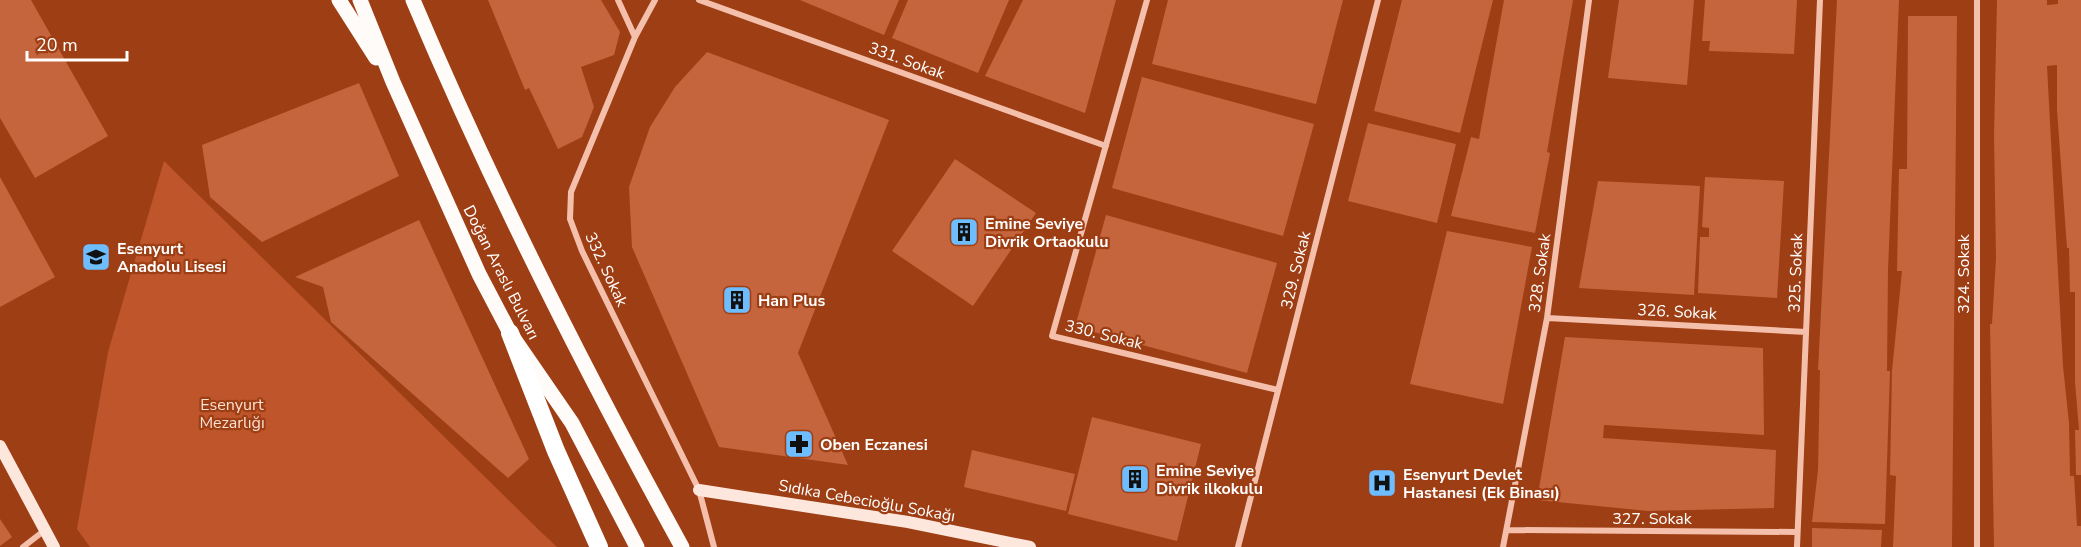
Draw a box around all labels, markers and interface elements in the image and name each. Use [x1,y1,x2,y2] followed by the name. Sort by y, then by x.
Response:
[27,24,128,62] scale bar
[36,33,78,57] text: 20 m
[865,37,949,85] street label: 331. Sokak
[458,201,545,343] street label: Doğan Araslı Bulvarı
[985,213,1109,253] place label: Emine Seviye Divrik Ortaokulu
[948,216,980,248] building icon: Emine Seviye Divrik Ortaokulu
[1276,228,1317,312] street label: 329. Sokak
[579,229,633,311] street label: 332. Sokak
[1524,231,1557,314] street label: 328. Sokak
[1784,232,1808,313] street label: 325. Sokak
[1953,233,1975,314] street label: 324. Sokak
[117,238,226,278] place label: Esenyurt Anadolu Lisesi
[80,241,112,273] school or university icon: Esenyurt Anadolu Lisesi
[721,284,753,316] building icon: Han Plus
[758,290,826,312] place label: Han Plus
[1637,299,1718,325] street label: 326. Sokak
[1062,315,1146,356] street label: 330. Sokak
[199,394,265,434] park label: Esenyurt Mezarlığı
[783,428,815,460] pharmacy icon: Oben Eczanesi
[820,434,928,456] place label: Oben Eczanesi
[1156,460,1263,500] place label: Emine Seviye Divrik ilkokulu
[1119,463,1151,495] building icon: Emine Seviye Divrik ilkokulu
[1403,464,1560,504] place label: Esenyurt Devlet Hastanesi (Ek Binası)
[1366,467,1398,499] hospital icon: Esenyurt Devlet Hastanesi (Ek Binası)
[777,475,957,527] street label: Sıdıka Cebecioğlu Sokağı
[1612,508,1693,530] street label: 327. Sokak

